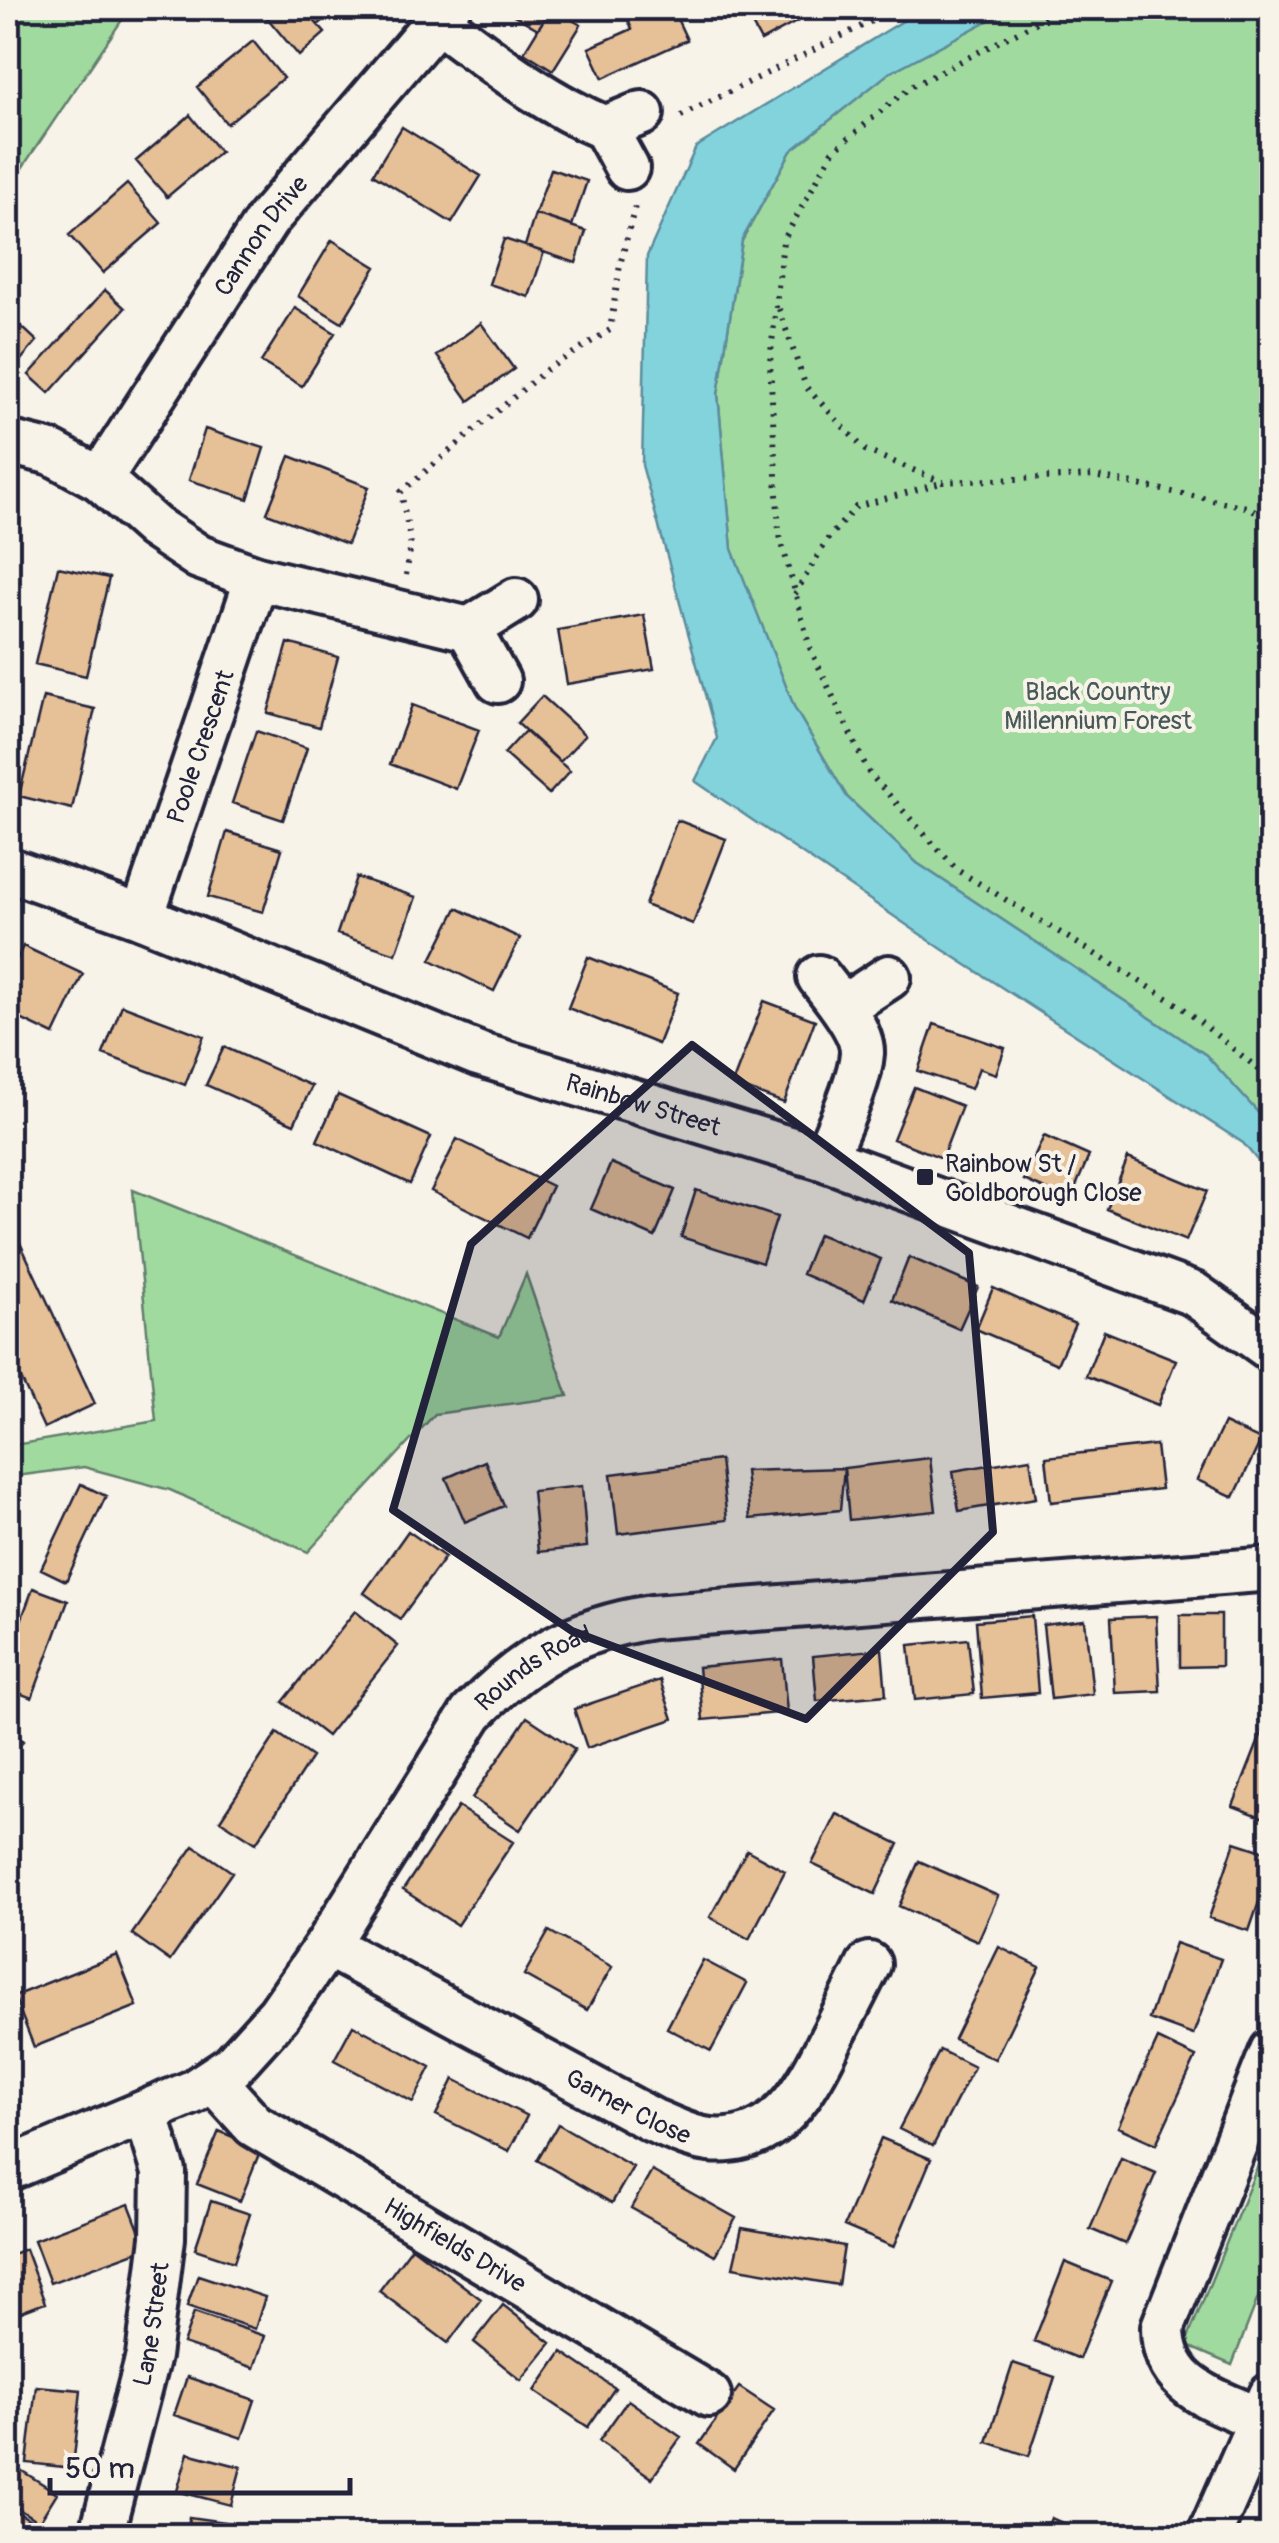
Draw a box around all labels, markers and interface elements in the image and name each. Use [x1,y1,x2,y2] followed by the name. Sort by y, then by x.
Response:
[208,169,316,302] street label: Cannon Drive
[161,665,242,828] street label: Poole Crescent
[1004,677,1193,737] park label: Black Country Millennium Forest
[562,1067,725,1144] street label: Rainbow Street
[945,1149,1142,1209] place label: Rainbow St / Goldborough Close
[914,1166,936,1188] marker: Rainbow St / Goldborough Close
[469,1619,596,1718] street label: Rounds Road
[560,2062,695,2152] street label: Garner Close
[378,2192,532,2300] street label: Highfields Drive
[127,2260,177,2390] street label: Lane Street
[50,2433,350,2495] scale bar
[65,2450,135,2487] text: 50 m

